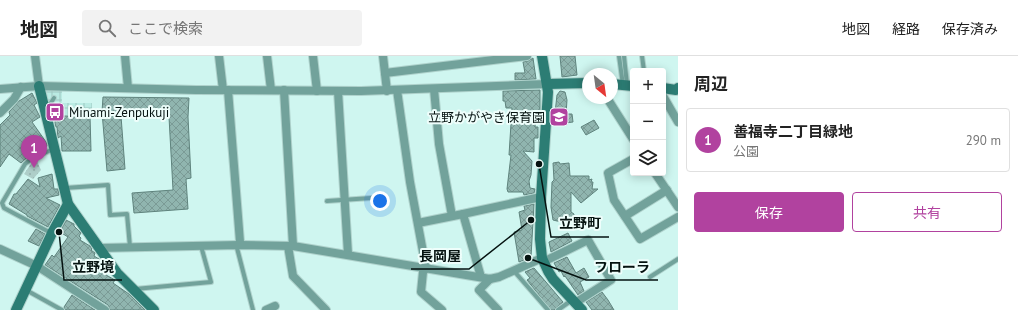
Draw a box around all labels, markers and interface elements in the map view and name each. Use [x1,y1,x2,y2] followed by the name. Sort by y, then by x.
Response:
[82,10,362,46] search box
[20,17,58,41] text: 地図
[96,17,118,39] icon: search
[128,19,203,38] text: ここで検索
[842,20,870,38] text: 地図
[892,20,920,38] text: 経路
[942,20,998,38] text: 保存済み
[582,68,618,104] north arrow
[630,68,666,176] map controls
[630,68,666,104] button: +
[694,73,728,95] text: 周辺
[44,101,66,123] bus stop icon: Minami-Zenpukuji
[69,104,169,121] place label: Minami-Zenpukuji
[630,104,666,140] button: −
[548,106,570,128] school or university icon: 立野かがやき保育園
[428,109,545,126] place label: 立野かがやき保育園
[733,122,853,141] text: 善福寺二丁目緑地
[704,132,712,149] text: 1
[966,132,1001,149] text: 290 m
[21,135,47,168] pin: 1
[630,140,666,176] button: layers
[733,143,759,160] text: 公園
[370,191,390,211] your location
[694,192,844,232] button: 保存
[852,192,1002,232] button: 共有
[551,211,609,237] callout: 立野町
[559,214,601,232] text: 立野町
[411,243,469,269] callout: 長岡屋
[419,247,461,265] text: 長岡屋
[64,254,122,280] callout: 立野境
[586,254,658,280] callout: フローラ
[72,258,114,276] text: 立野境
[594,258,650,276] text: フローラ

